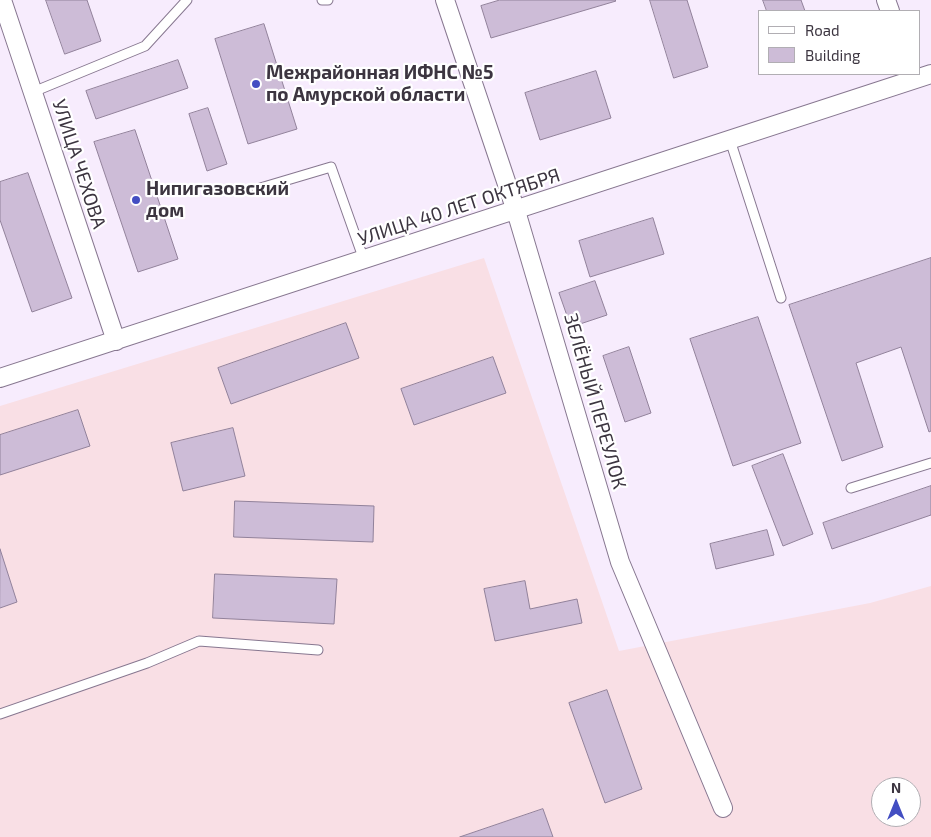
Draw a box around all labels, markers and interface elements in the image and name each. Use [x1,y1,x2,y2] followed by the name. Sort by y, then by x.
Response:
[758,10,921,75] legend
[805,21,840,39] text: Road
[805,46,860,64] text: Building
[266,62,493,106] place label: Межрайонная ИФНС №5 по Амурской области
[250,78,262,90] marker: Межрайонная ИФНС №5 по Амурской области
[47,96,111,232] street label: УЛИЦА ЧЕХОВА
[355,164,563,250] street label: УЛИЦА 40 ЛЕТ ОКТЯБРЯ
[146,178,289,222] place label: Нипигазовский дом
[130,194,142,206] marker: Нипигазовский дом
[559,311,631,491] street label: ЗЕЛЁНЫЙ ПЕРЕУЛОК
[871,777,921,827] north arrow
[891,779,901,796] text: N

